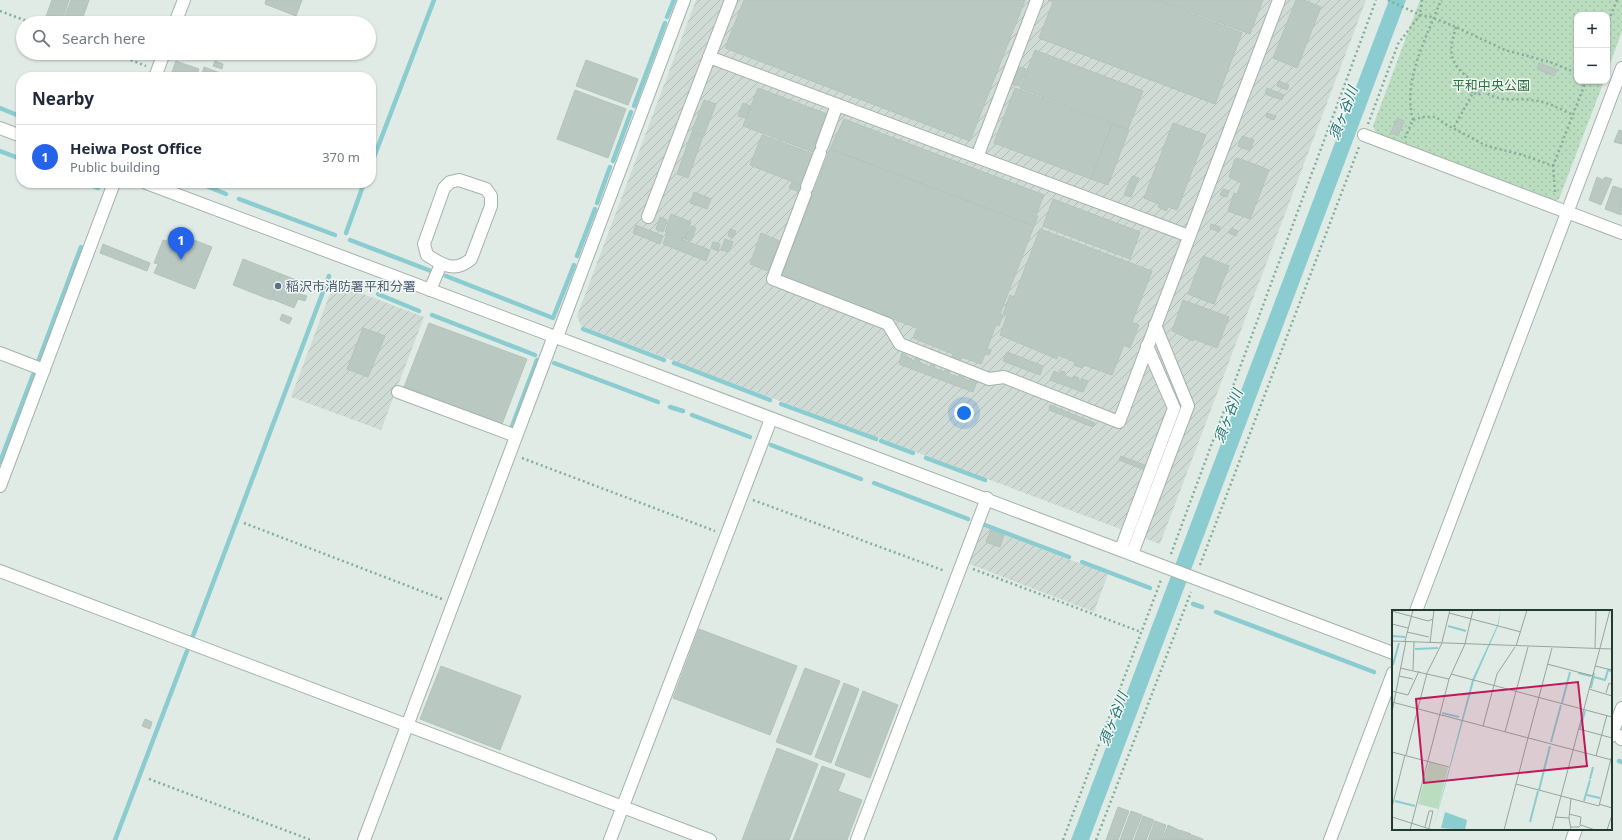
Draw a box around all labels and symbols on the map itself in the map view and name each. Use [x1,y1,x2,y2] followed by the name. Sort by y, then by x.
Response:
[1452,76,1530,94] park label: 平和中央公園
[1324,81,1362,142] water label: 須ヶ谷川
[168,227,194,260] pin: 1
[286,277,416,295] place label: 稲沢市消防署平和分署
[273,281,283,291] marker: 稲沢市消防署平和分署
[1209,384,1247,445] water label: 須ヶ谷川
[954,403,974,423] your location
[1392,610,1612,830] inset map
[1094,687,1132,748] water label: 須ヶ谷川

